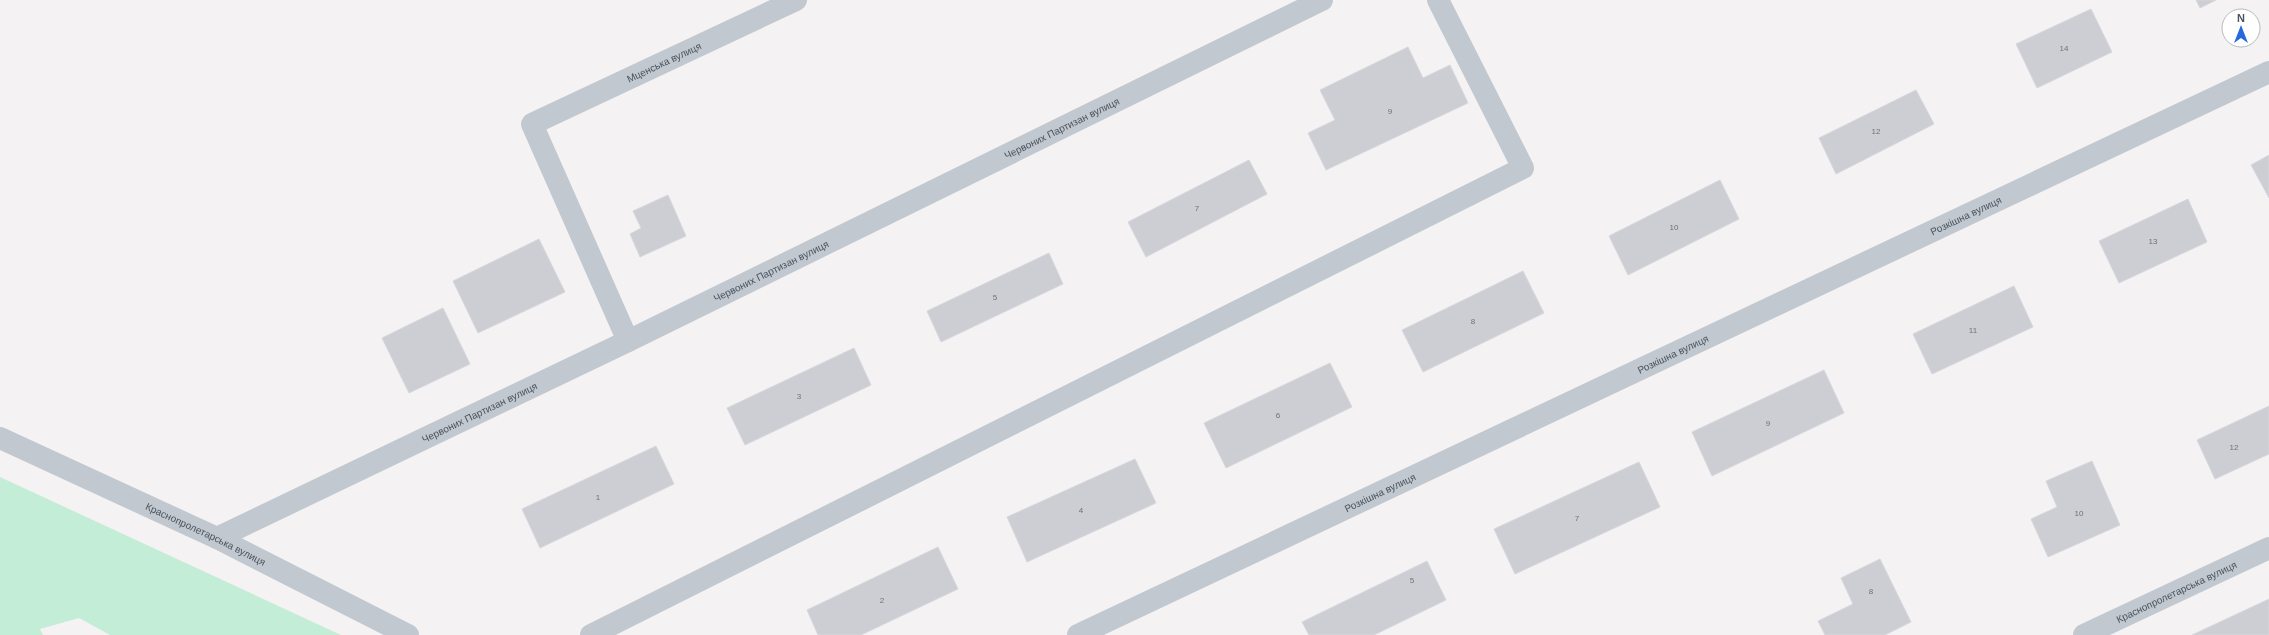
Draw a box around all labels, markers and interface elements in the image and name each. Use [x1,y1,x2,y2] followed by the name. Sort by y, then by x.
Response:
[2221,8,2261,48] north arrow
[2237,12,2245,24] text: N
[625,40,703,84] street label: Мценська вулиця
[2060,44,2069,53] house number: 14
[1002,95,1121,161] street label: Червоних Партизан вулиця
[1388,107,1393,116] house number: 9
[1872,127,1881,136] house number: 12
[1929,194,2003,237] street label: Розкішна вулиця
[1195,204,1200,213] house number: 7
[1670,223,1679,232] house number: 10
[2149,237,2158,246] house number: 13
[712,238,830,304] street label: Червоних Партизан вулиця
[993,293,998,302] house number: 5
[1471,317,1476,326] house number: 8
[1969,326,1978,335] house number: 11
[1636,332,1710,375] street label: Розкішна вулиця
[420,380,539,445] street label: Червоних Партизан вулиця
[797,392,802,401] house number: 3
[1276,411,1281,420] house number: 6
[1766,419,1771,428] house number: 9
[2230,443,2239,452] house number: 12
[1343,471,1417,514] street label: Розкішна вулиця
[596,493,601,502] house number: 1
[144,500,268,567] street label: Краснопролетарська вулиця
[1079,506,1084,515] house number: 4
[2075,509,2084,518] house number: 10
[1575,514,1580,523] house number: 7
[2114,559,2238,625] street label: Краснопролетарська вулиця
[1410,576,1415,585] house number: 5
[1869,587,1874,596] house number: 8
[880,596,885,605] house number: 2

